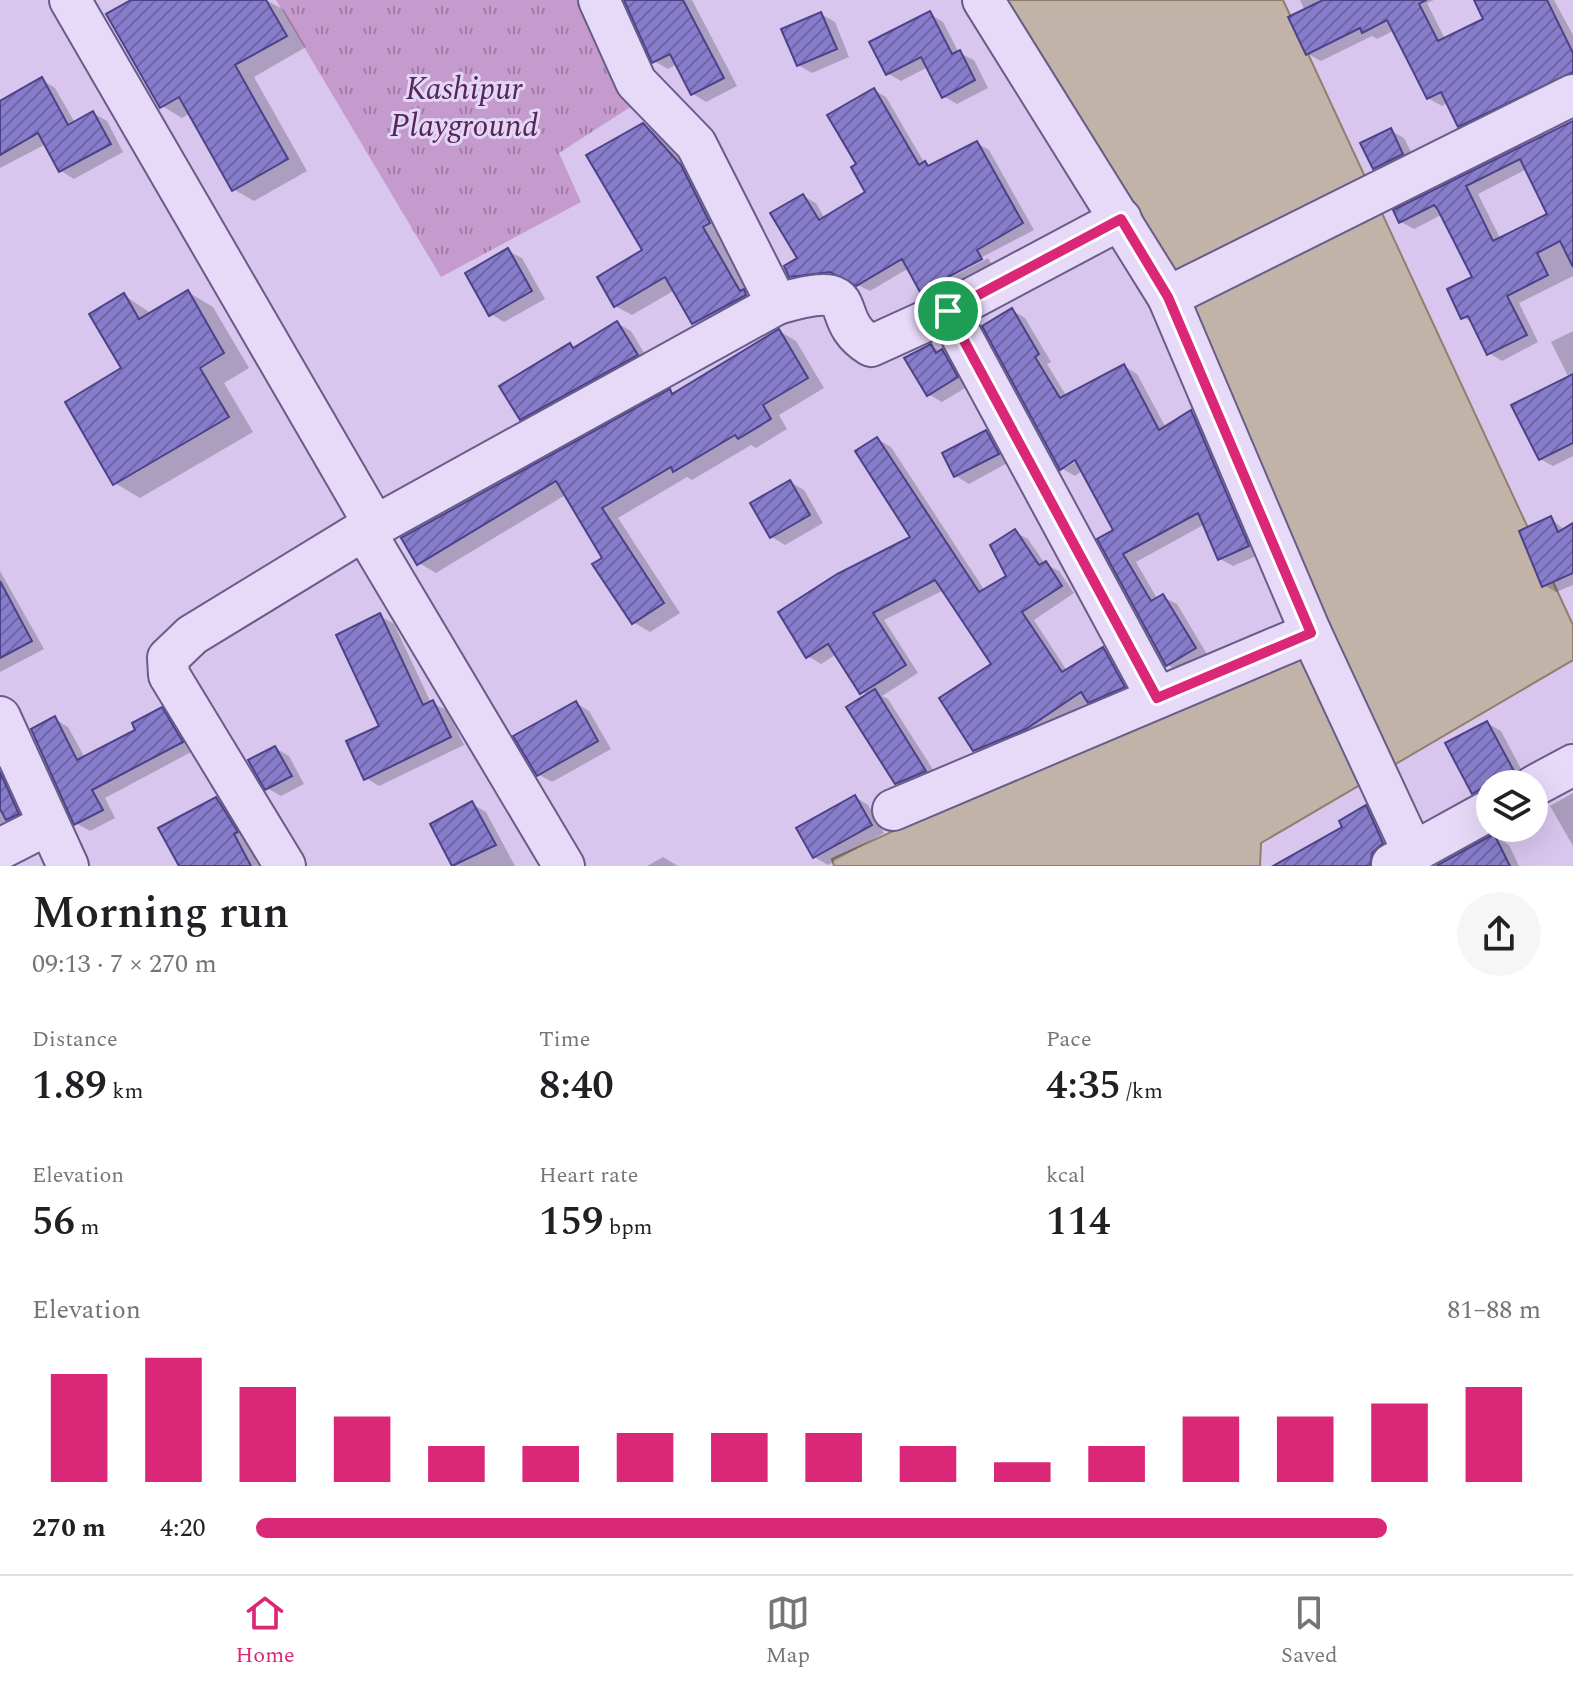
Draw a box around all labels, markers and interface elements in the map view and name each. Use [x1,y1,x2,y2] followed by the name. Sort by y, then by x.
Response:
[390,65,538,151] park label: Kashipur Playground
[914,277,982,345] pin
[926,289,970,333] icon: arrive
[1476,770,1548,842] map controls
[1476,770,1548,842] button: layers
[32,880,289,947] text: Morning run
[1457,892,1541,976] button: share
[32,944,217,984] text: 09:13 · 7 × 270 m
[32,1023,118,1056] text: Distance
[539,1023,590,1056] text: Time
[1046,1023,1092,1056] text: Pace
[32,1056,107,1117] text: 1.89
[539,1056,614,1117] text: 8:40
[1046,1056,1121,1117] text: 4:35
[107,1075,143,1108] text: km
[1121,1075,1163,1108] text: /km
[32,1159,124,1192] text: Elevation
[539,1159,639,1192] text: Heart rate
[1046,1159,1086,1192] text: kcal
[32,1192,75,1253] text: 56
[539,1192,603,1253] text: 159
[1046,1192,1110,1253] text: 114
[75,1211,99,1244] text: m
[603,1211,653,1244] text: bpm
[32,1290,141,1330] text: Elevation
[1447,1290,1541,1330] text: 81–88 m
[32,1508,106,1548] text: 270 m
[160,1508,206,1548] text: 4:20
[235,1591,295,1672] tab: Home
[766,1591,810,1672] tab: Map
[1281,1591,1337,1672] tab: Saved

